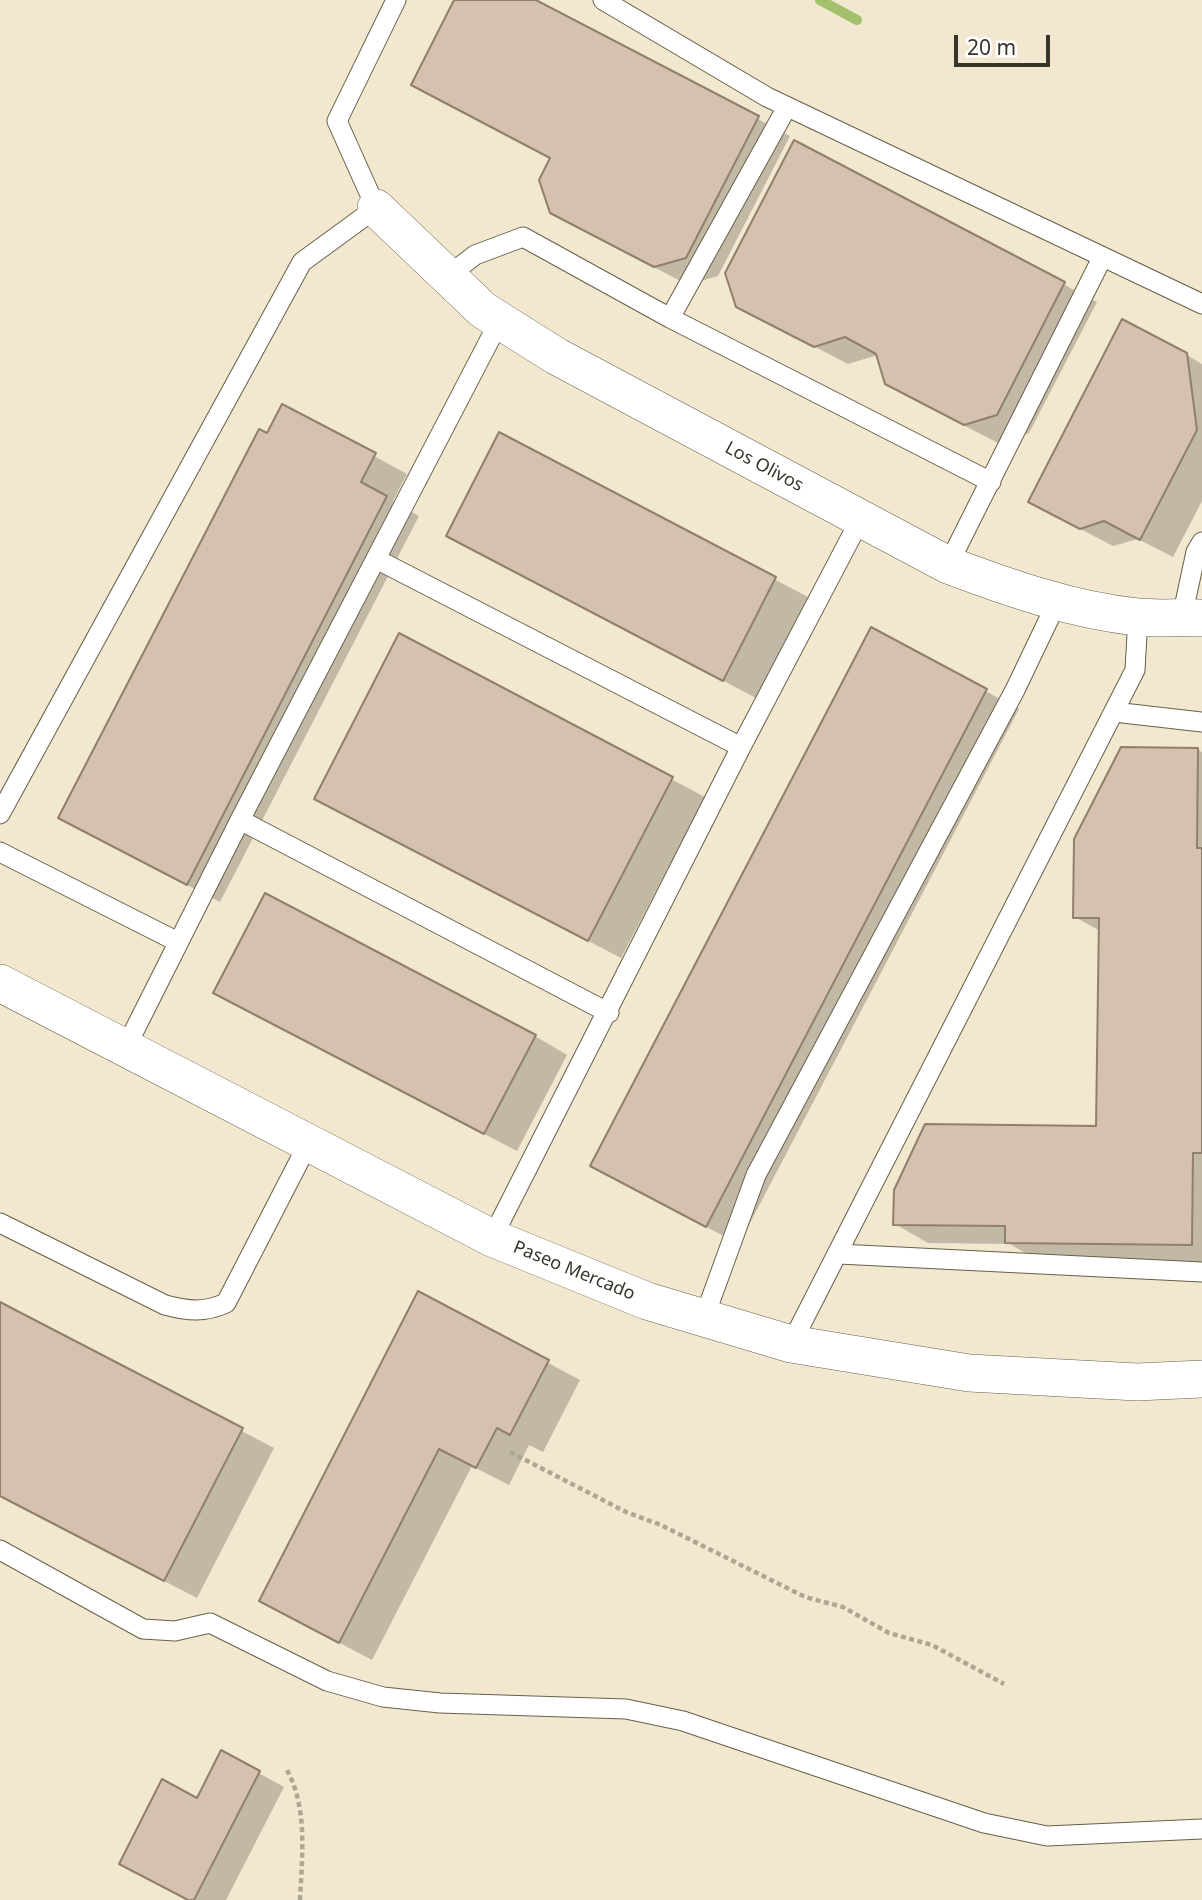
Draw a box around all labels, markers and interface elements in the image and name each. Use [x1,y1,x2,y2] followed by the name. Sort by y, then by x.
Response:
[957,21,1053,65] scale bar
[967,33,1016,61] text: 20 m
[721,437,807,497] street label: Los Olivos
[510,1237,638,1305] street label: Paseo Mercado

